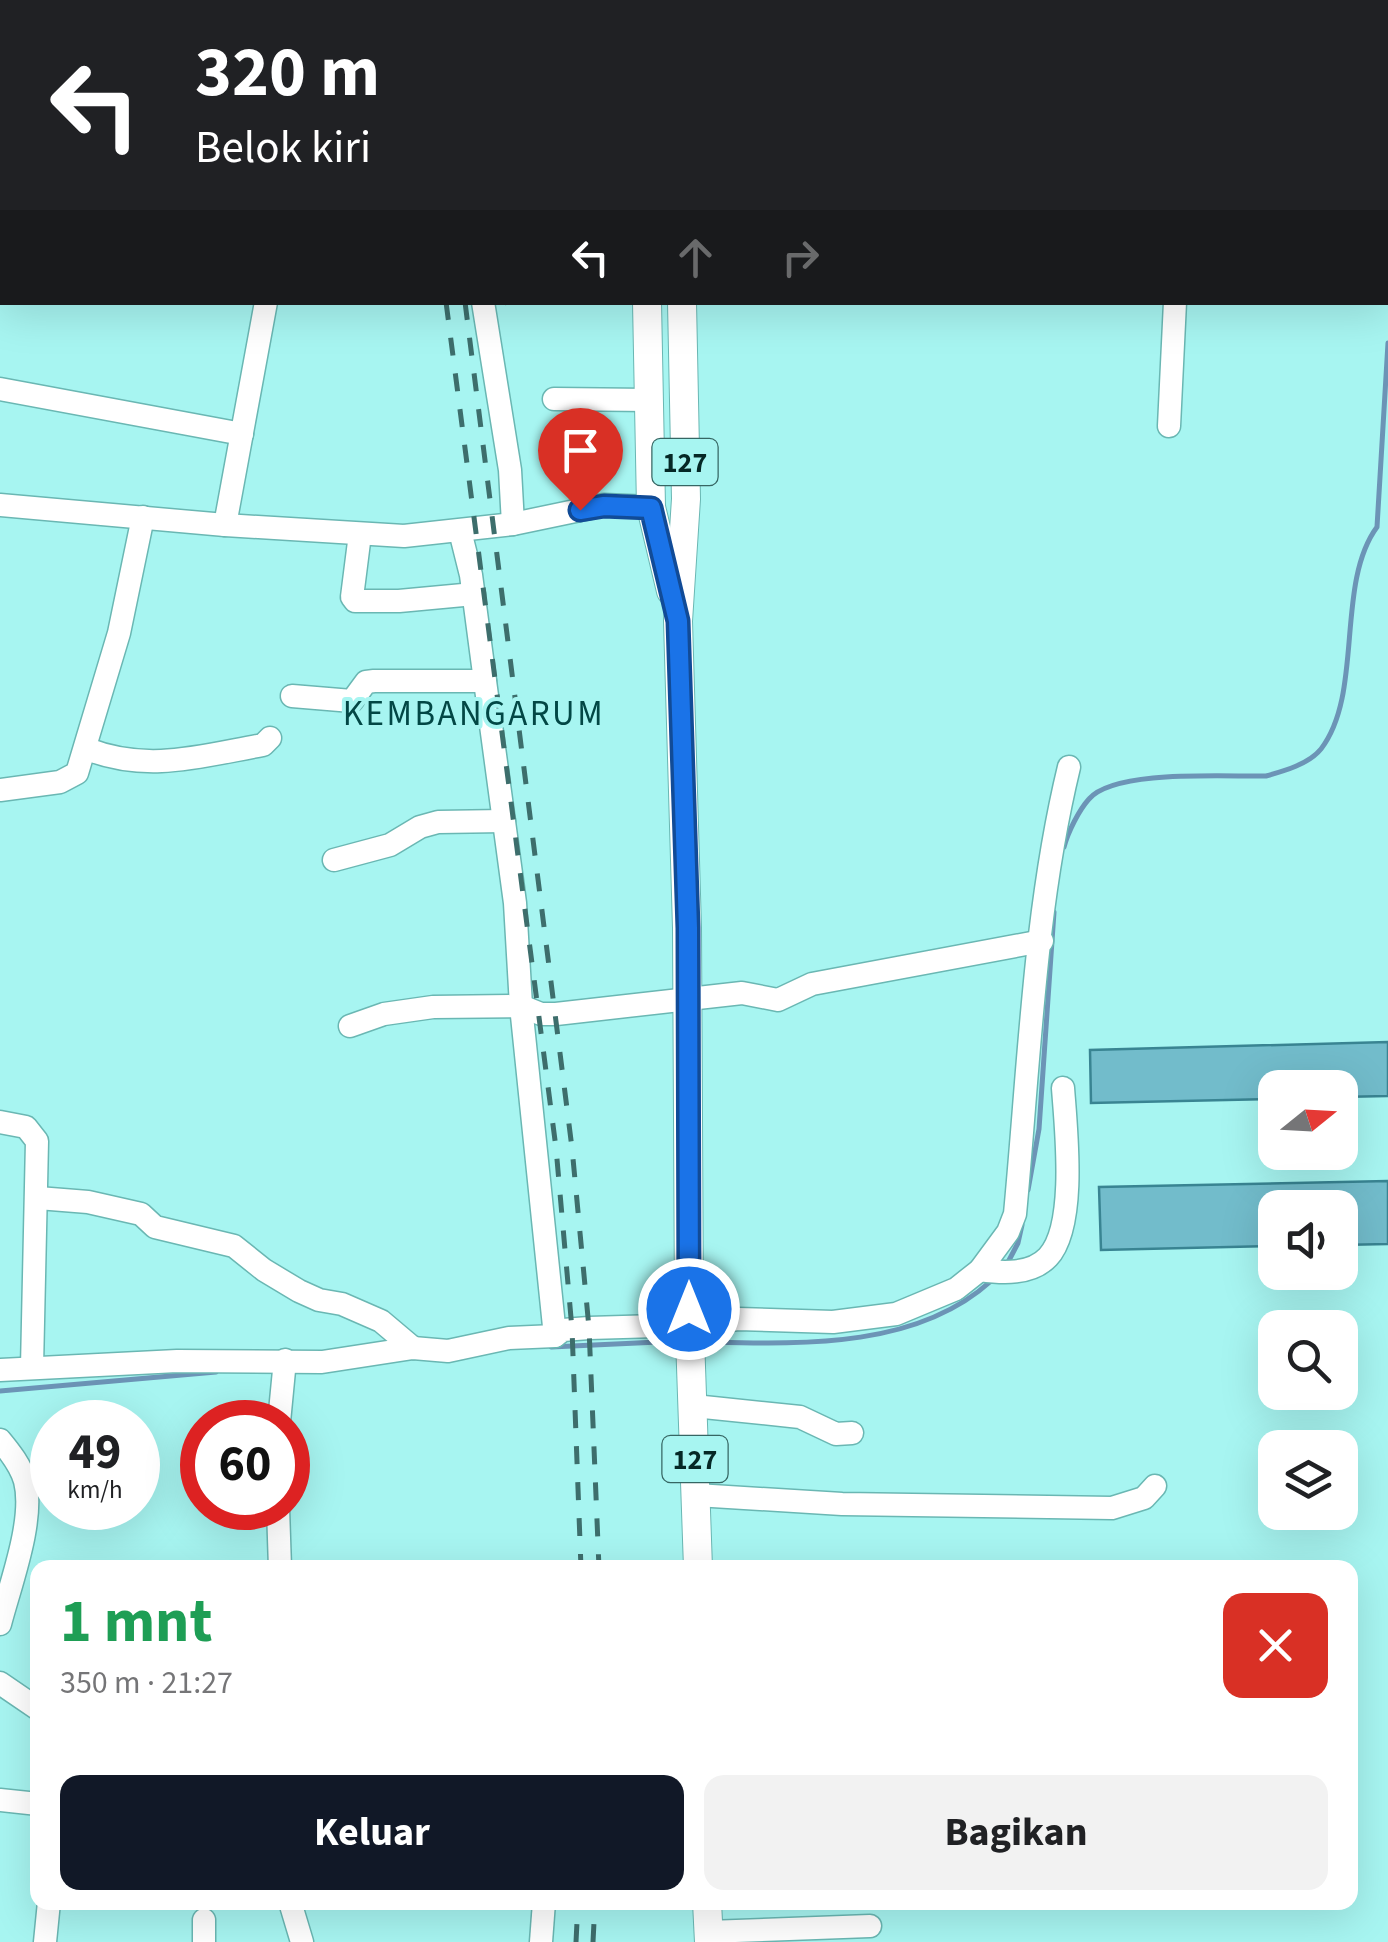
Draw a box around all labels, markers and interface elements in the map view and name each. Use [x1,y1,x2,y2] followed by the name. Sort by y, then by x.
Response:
[195,23,380,123] text: 320 m
[30,40,160,170] icon: left
[195,116,371,180] text: Belok kiri
[563,230,618,285] icon: left
[668,230,723,285] icon: ahead
[773,230,828,285] icon: right
[538,408,623,511] pin
[553,423,608,478] icon: arrive
[652,439,718,485] road number: 127
[343,689,605,739] district label: KEMBANGARUM
[1258,1070,1358,1170] north arrow
[1258,1070,1358,1530] map controls
[1258,1190,1358,1290] button: sound
[637,1257,741,1361] position arrow
[1258,1310,1358,1410] button: search
[180,1400,310,1530] speed limit sign: 60
[69,1417,121,1488] text: 49
[1258,1430,1358,1530] button: layers
[662,1436,728,1482] road number: 127
[67,1472,123,1508] text: km/h
[60,1580,212,1665] text: 1 mnt
[1223,1593,1328,1698] button: close
[60,1660,233,1706] text: 350 m · 21:27
[60,1775,684,1890] button: Keluar
[704,1775,1328,1890] button: Bagikan

